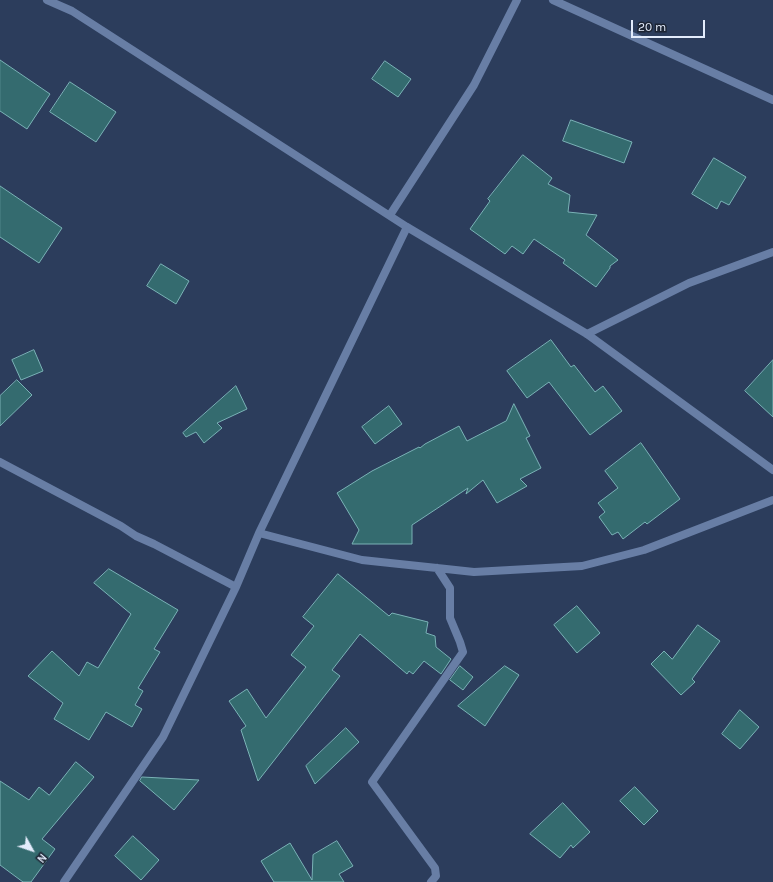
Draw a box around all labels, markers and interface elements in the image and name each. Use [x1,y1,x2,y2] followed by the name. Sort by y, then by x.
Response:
[633,12,707,38] scale bar
[638,20,666,34] text: 20 m
[12,830,52,870] north arrow
[34,851,49,865] text: N

